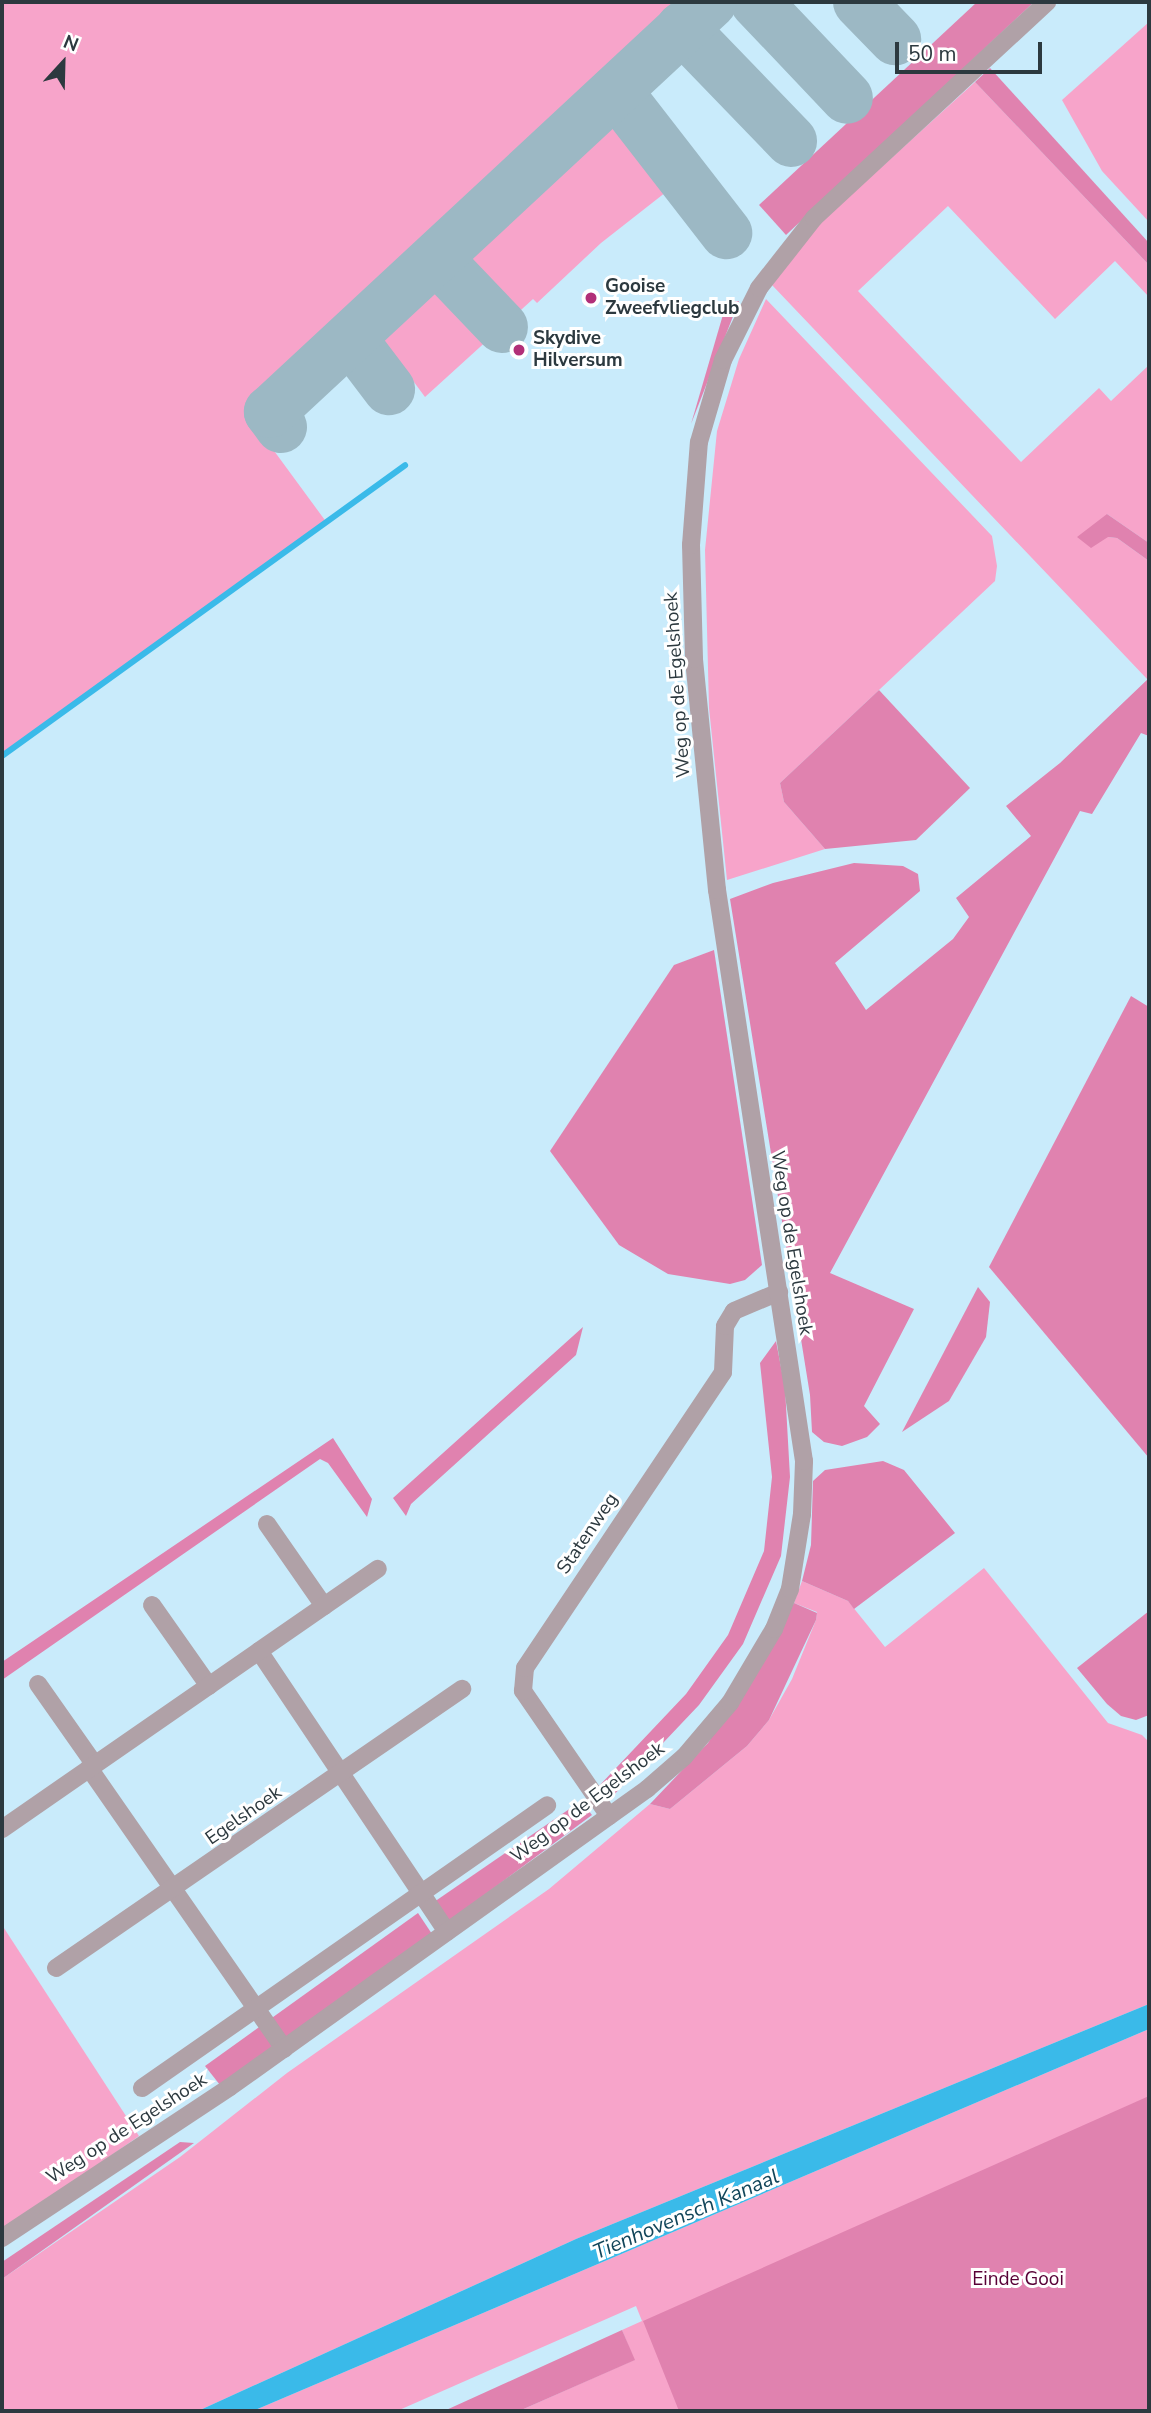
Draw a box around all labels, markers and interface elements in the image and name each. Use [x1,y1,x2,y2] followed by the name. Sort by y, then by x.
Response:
[28,28,98,98] north arrow
[899,28,1046,72] scale bar
[59,29,82,58] text: N
[908,40,957,68] text: 50 m
[605,276,739,320] place label: Gooise Zweefvliegclub
[583,290,599,306] marker: Gooise Zweefvliegclub
[533,328,623,372] place label: Skydive Hilversum
[511,342,527,358] marker: Skydive Hilversum
[660,591,696,779] street label: Weg op de Egelshoek
[765,1149,817,1337] street label: Weg op de Egelshoek
[553,1489,623,1579] street label: Statenweg
[507,1738,669,1868] street label: Weg op de Egelshoek
[201,1781,287,1851] street label: Egelshoek
[43,2069,211,2189] street label: Weg op de Egelshoek
[589,2163,783,2265] water label: Tienhovensch Kanaal
[972,2269,1064,2291] park label: Einde Gooi

